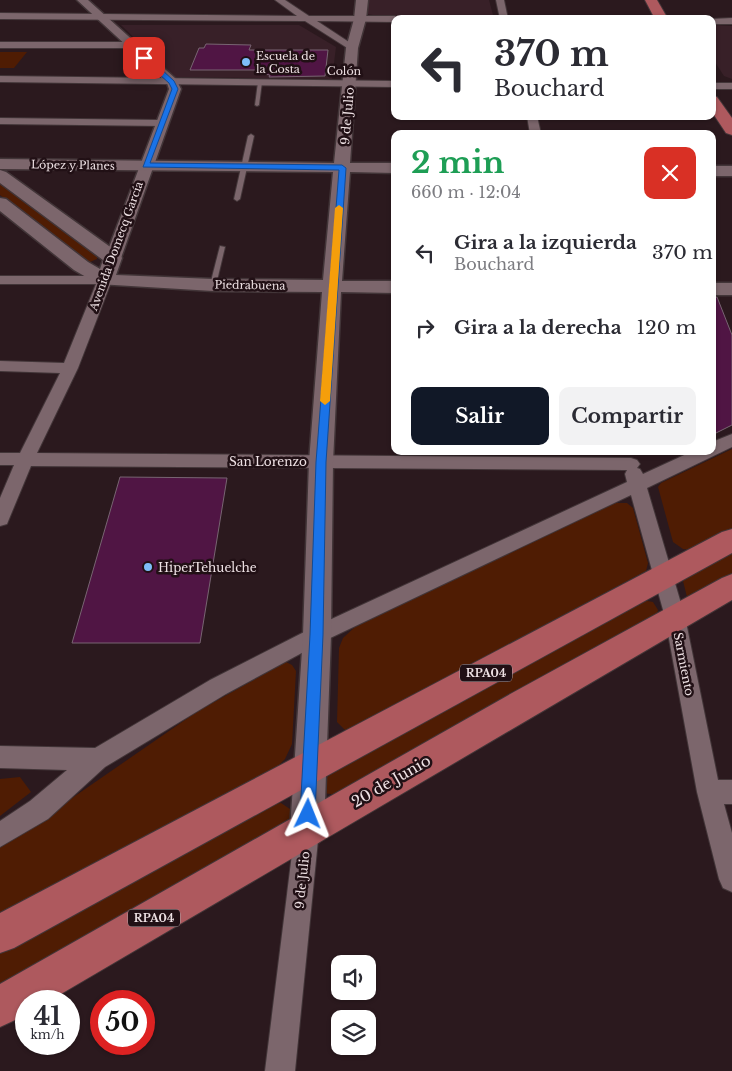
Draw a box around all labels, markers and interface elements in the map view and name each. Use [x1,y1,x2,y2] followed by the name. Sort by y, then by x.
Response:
[494,32,609,75] text: 370 m
[411,35,476,100] icon: left
[123,37,165,79] pin
[130,44,158,72] icon: arrive
[256,49,315,76] place label: Escuela de la Costa
[240,56,252,68] marker: Escuela de la Costa
[327,64,362,78] street label: Colón
[494,75,604,102] text: Bouchard
[337,86,357,146] street label: 9 de Julio
[411,144,504,181] text: 2 min
[644,147,696,199] button: close
[31,157,115,173] street label: López y Planes
[86,179,146,313] street label: Avenida Domecq García
[411,182,521,202] text: 660 m · 12:04
[454,231,637,254] text: Gira a la izquierda
[411,239,439,267] icon: left
[652,241,713,264] text: 370 m
[454,254,534,274] text: Bouchard
[214,277,286,293] street label: Piedrabuena
[411,314,439,342] icon: right
[454,316,622,339] text: Gira a la derecha
[637,316,696,339] text: 120 m
[411,387,549,445] button: Salir
[559,387,696,445] button: Compartir
[229,454,307,469] street label: San Lorenzo
[158,560,257,575] place label: HiperTehuelche
[142,561,154,573] marker: HiperTehuelche
[670,631,698,697] street label: Sarmiento
[460,664,512,681] road number: RPA04
[348,751,434,811] street label: 20 de Junio
[281,787,333,839] position arrow
[292,850,313,910] street label: 9 de Julio
[128,910,180,926] road number: RPA04
[331,955,376,1055] map controls
[331,955,376,1000] button: sound
[90,990,155,1055] speed limit sign: 50
[34,1001,61,1032] text: 41
[331,1010,376,1055] button: layers
[30,1027,65,1042] text: km/h

